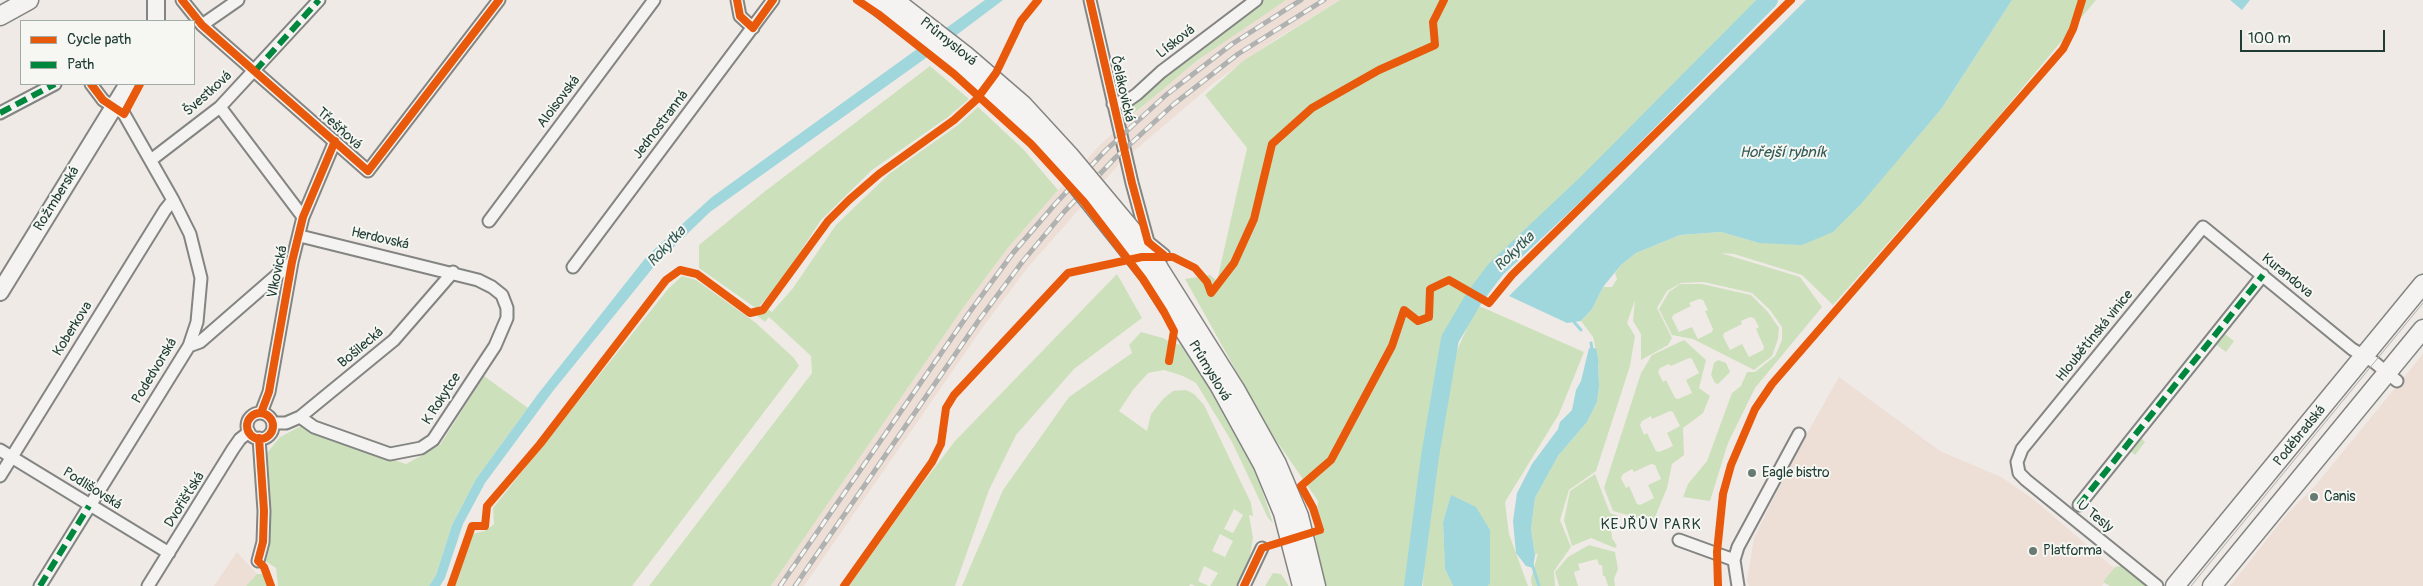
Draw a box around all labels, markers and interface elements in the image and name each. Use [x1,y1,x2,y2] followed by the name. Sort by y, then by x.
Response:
[916,14,980,70] street label: Průmyslová
[20,20,195,85] legend
[2243,20,2388,52] scale bar
[1153,22,1199,62] street label: Lísková
[2248,29,2291,48] text: 100 m
[67,30,131,49] text: Cycle path
[1106,54,1138,124] street label: Čelákovická
[67,55,94,74] text: Path
[180,68,236,120] street label: Švestková
[534,73,584,131] street label: Aloisovská
[630,87,692,163] street label: Jednostranná
[313,104,365,154] street label: Třešňová
[1740,144,1826,162] water label: Hořejší rybník
[31,164,83,234] street label: Rožmberská
[644,223,690,271] water label: Rokytka
[349,224,411,254] street label: Herdovská
[1491,229,1539,275] water label: Rokytka
[264,244,292,300] street label: Vlkovická
[2258,250,2316,302] street label: Kurandova
[2053,287,2137,385] street label: Hloubětínská vinice
[50,299,96,359] street label: Koberkova
[335,324,387,372] street label: Bošilecká
[129,335,181,407] street label: Podedvorská
[1184,338,1234,404] street label: Průmyslová
[419,370,465,428] street label: K Rokytce
[2270,402,2330,470] street label: Poděbradská
[59,464,125,514] street label: Podlišovská
[1762,465,1830,481] place label: Eagle bistro
[1746,467,1758,479] marker: Eagle bistro
[161,469,209,531] street label: Dvořišťská
[2324,489,2355,505] place label: Canis
[2308,491,2320,503] marker: Canis
[2074,497,2116,537] street label: U Tesly
[1599,516,1703,534] district label: KEJŘŮV PARK
[2043,543,2102,559] place label: Platforma
[2027,545,2039,557] marker: Platforma

